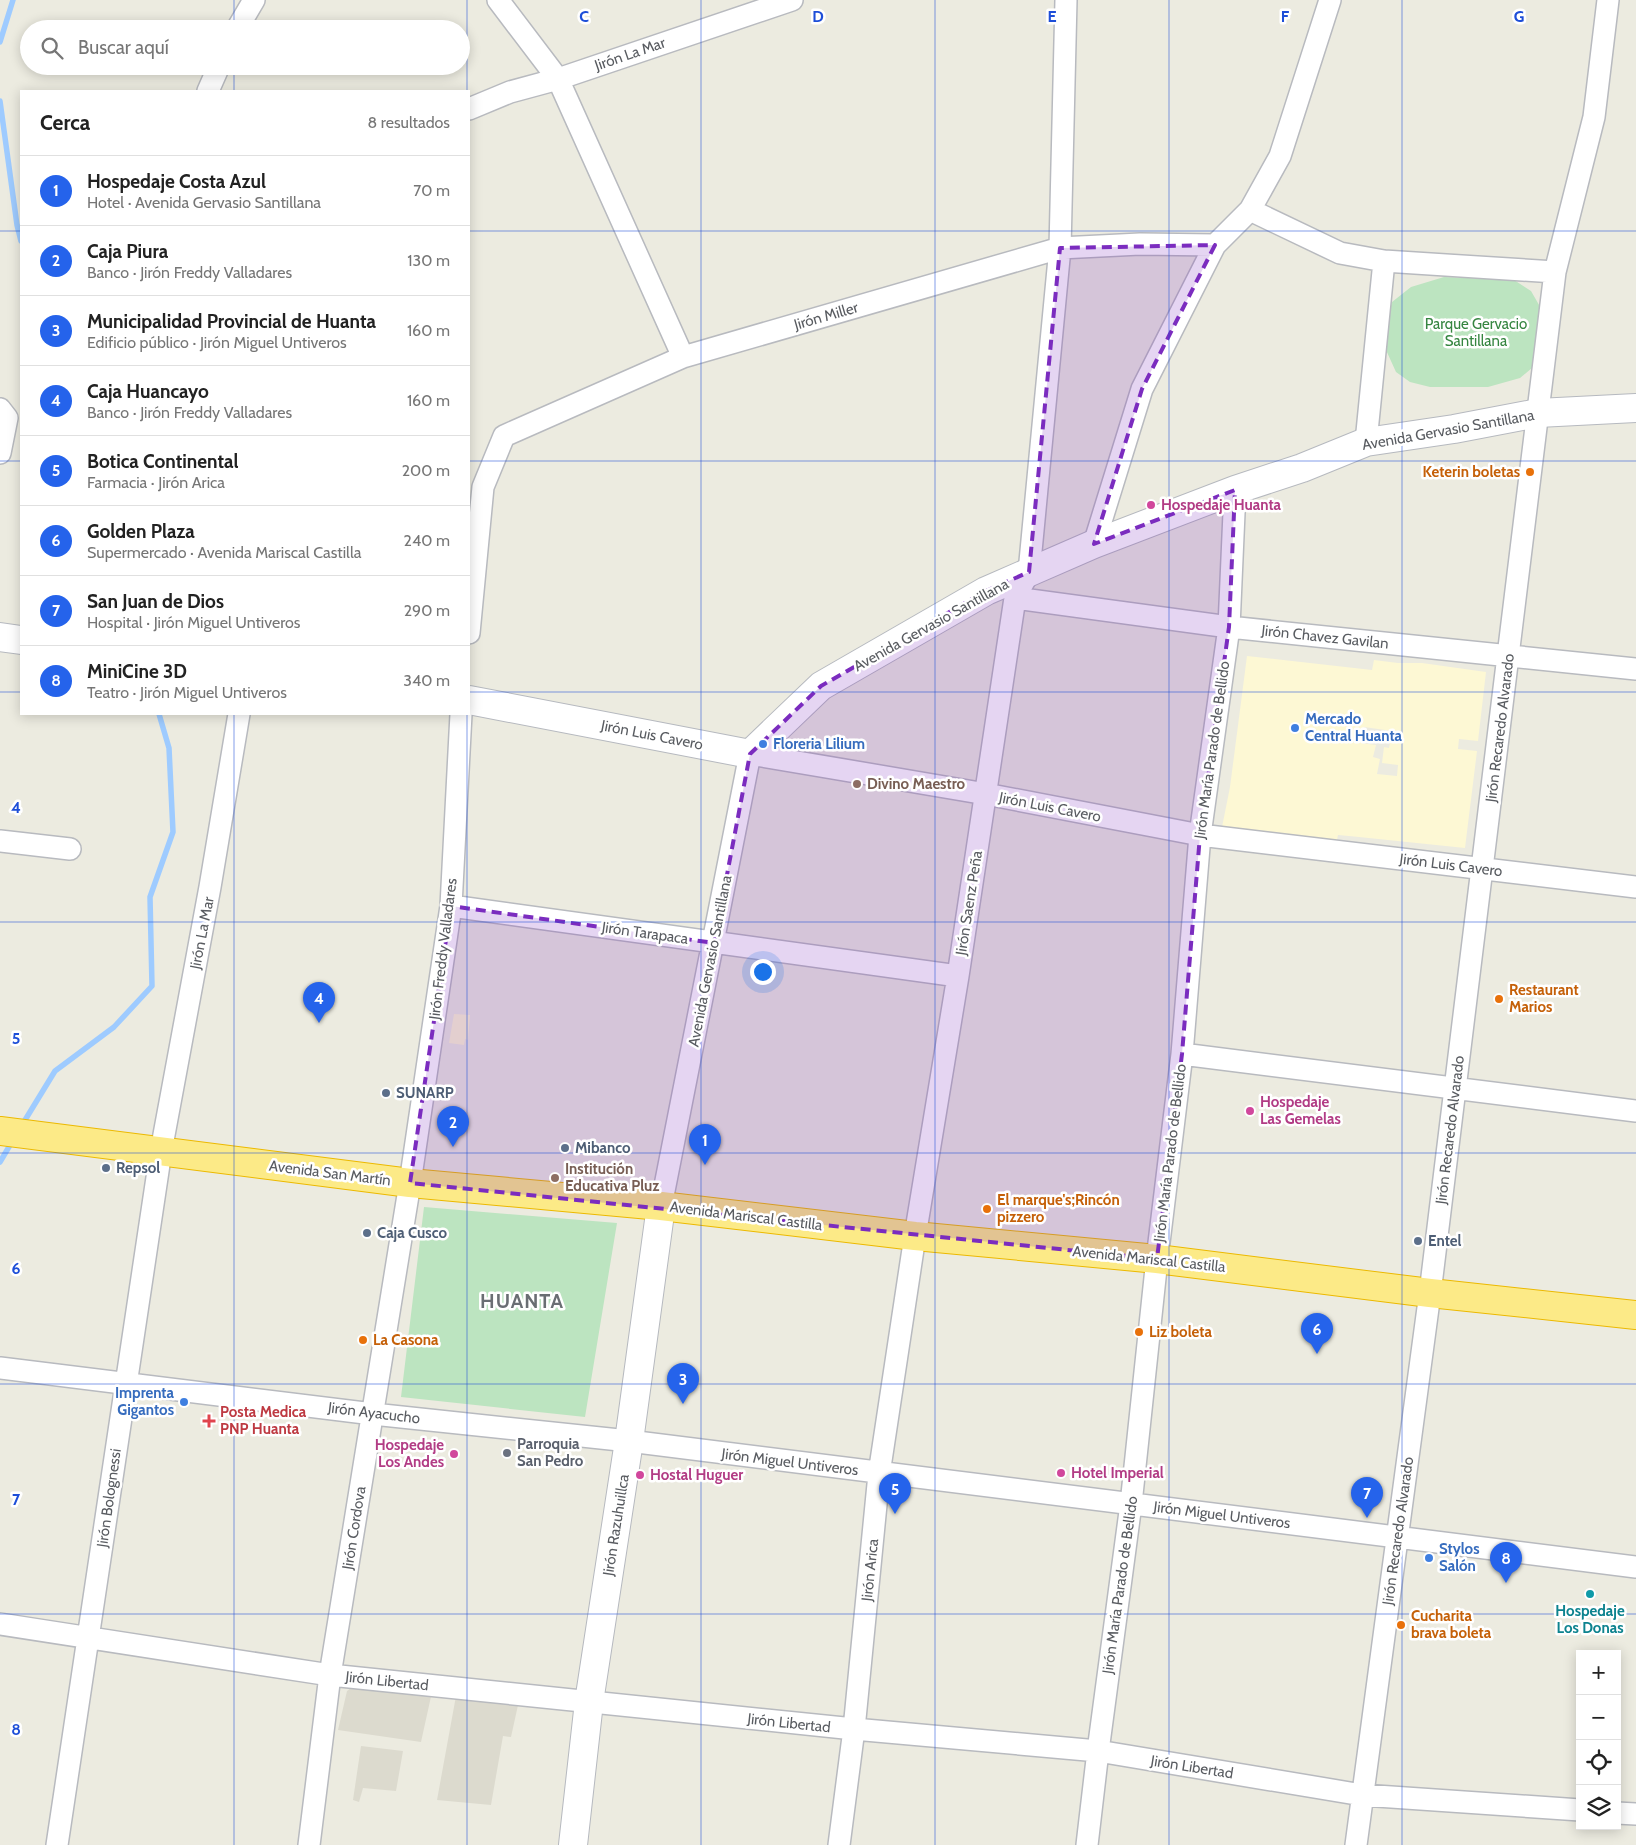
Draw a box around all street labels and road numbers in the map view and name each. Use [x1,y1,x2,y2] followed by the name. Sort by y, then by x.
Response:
[591,33,668,75] street label: Jirón La Mar
[791,298,860,334] street label: Jirón Miller
[1361,406,1536,454] street label: Avenida Gervasio Santillana
[850,574,1012,675] street label: Avenida Gervasio Santillana
[1260,621,1389,653] street label: Jirón Chavez Gavilan
[1482,653,1518,804] street label: Jirón Recaredo Alvarado
[1190,660,1233,841] street label: Jirón María Parado de Bellido
[599,716,704,754] street label: Jirón Luis Cavero
[997,788,1102,826] street label: Jirón Luis Cavero
[952,849,986,958] street label: Jirón Saenz Peña
[1398,850,1503,880] street label: Jirón Luis Cavero
[685,873,736,1048] street label: Avenida Gervasio Santillana
[425,877,461,1022] street label: Jirón Freddy Valladares
[186,895,218,972] street label: Jirón La Mar
[600,918,690,948] street label: Jirón Tarapaca
[1432,1055,1468,1206] street label: Jirón Recaredo Alvarado
[1150,1063,1190,1244] street label: Jirón María Parado de Bellido
[268,1157,392,1189] street label: Avenida San Martín
[669,1198,824,1234] street label: Avenida Mariscal Castilla
[1072,1242,1227,1276] street label: Avenida Mariscal Castilla
[326,1398,421,1428] street label: Jirón Ayacucho
[720,1445,859,1479] street label: Jirón Miguel Untiveros
[93,1447,125,1550] street label: Jirón Bolognessi
[1379,1456,1417,1607] street label: Jirón Recaredo Alvarado
[599,1472,633,1578] street label: Jirón Razuhuillca
[338,1484,370,1572] street label: Jirón Cordova
[1098,1495,1141,1676] street label: Jirón María Parado de Bellido
[1152,1498,1291,1532] street label: Jirón Miguel Untiveros
[858,1537,882,1603] street label: Jirón Arica
[344,1668,429,1694] street label: Jirón Libertad
[746,1710,831,1736] street label: Jirón Libertad
[1148,1751,1235,1782] street label: Jirón Libertad

